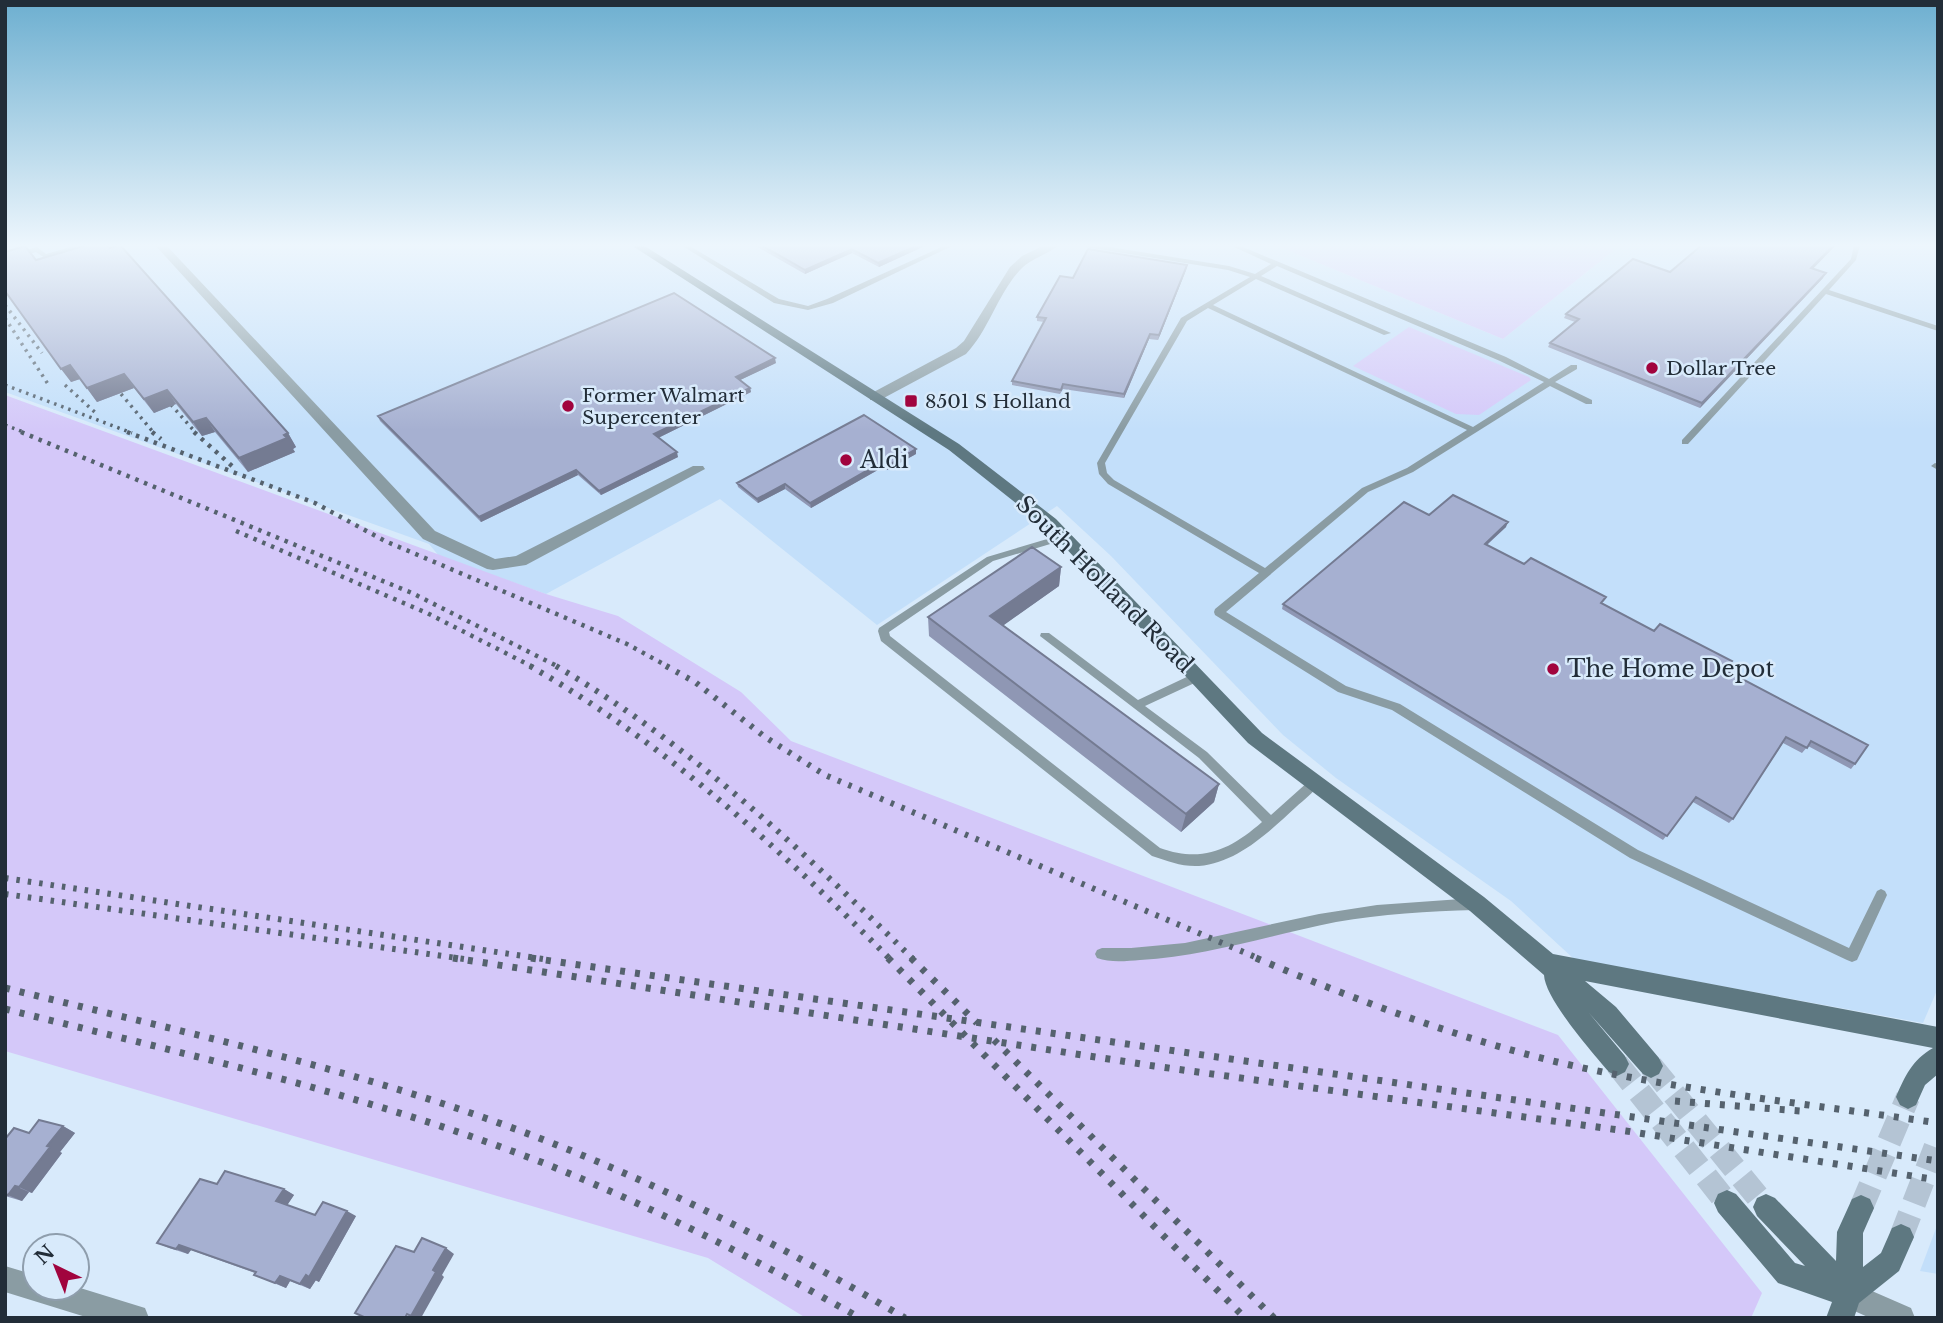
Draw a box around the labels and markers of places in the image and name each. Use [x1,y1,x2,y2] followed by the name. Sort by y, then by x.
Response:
[1666,357,1776,380] place label: Dollar Tree
[1644,360,1660,376] marker: Dollar Tree
[582,384,745,429] place label: Former Walmart Supercenter
[925,390,1071,413] place label: 8501 S Holland
[903,393,919,409] marker: 8501 S Holland
[560,398,576,414] marker: Former Walmart Supercenter
[859,446,909,474] place label: Aldi
[838,452,854,468] marker: Aldi
[1567,655,1774,683] place label: The Home Depot
[1545,661,1561,677] marker: The Home Depot

